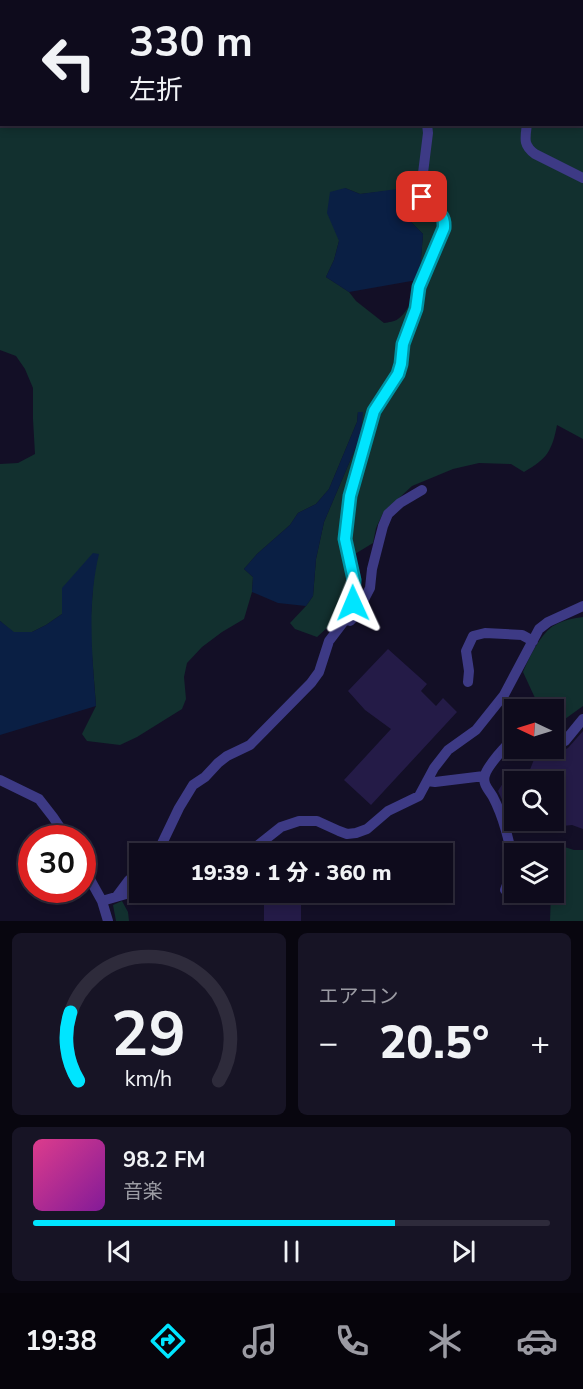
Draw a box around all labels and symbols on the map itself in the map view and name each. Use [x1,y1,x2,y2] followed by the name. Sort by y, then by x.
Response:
[396,171,447,222] pin
[321,571,385,635] position arrow
[504,699,564,759] north arrow
[18,825,96,903] speed limit sign: 30

